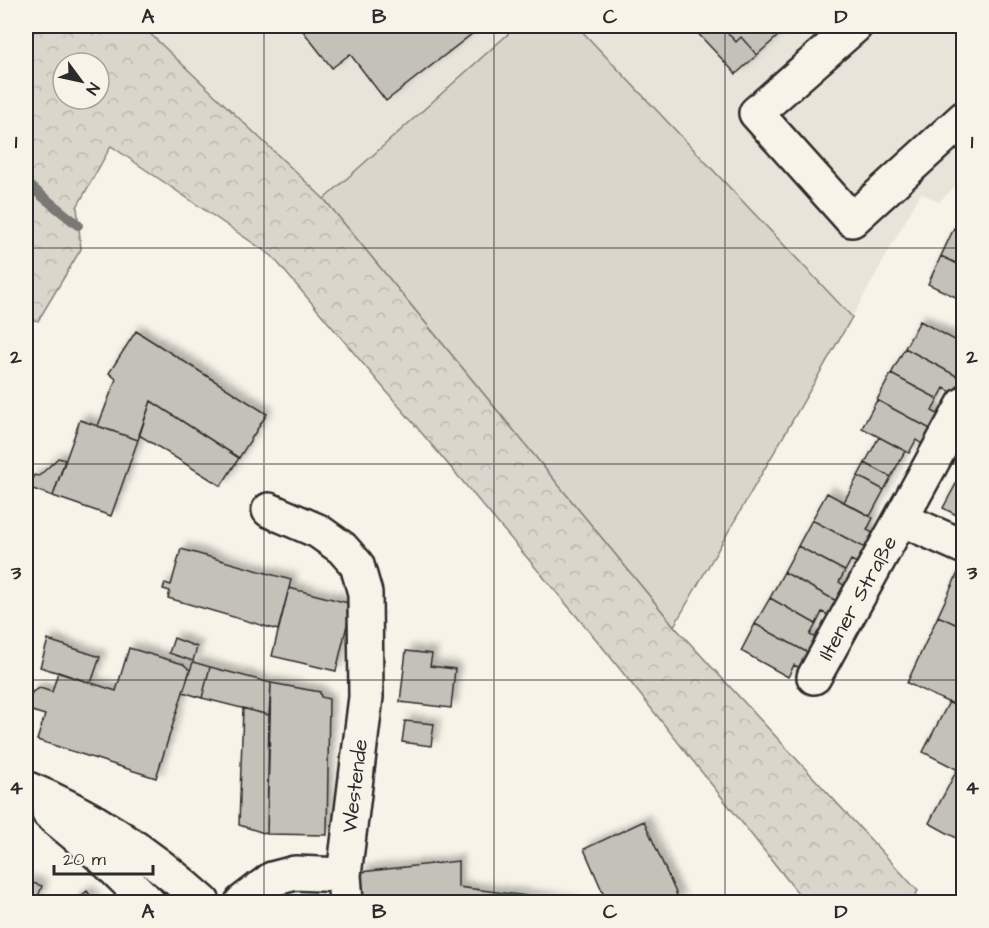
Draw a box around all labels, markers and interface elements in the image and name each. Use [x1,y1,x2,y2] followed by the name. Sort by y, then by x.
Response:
[142,3,155,31] text: A
[372,3,387,31] text: B
[603,3,618,31] text: C
[835,3,848,31] text: D
[51,51,111,111] north arrow
[81,78,105,99] text: N
[15,128,18,156] text: 1
[971,128,974,156] text: 1
[9,343,22,371] text: 2
[965,343,978,371] text: 2
[812,530,904,666] street label: Iltener Straße
[10,559,22,587] text: 3
[966,559,978,587] text: 3
[335,738,375,834] street label: Westende
[9,774,23,802] text: 4
[965,774,979,802] text: 4
[54,838,153,876] scale bar
[63,847,106,872] text: 20 m
[142,898,155,926] text: A
[372,898,387,926] text: B
[603,898,618,926] text: C
[835,898,848,926] text: D

